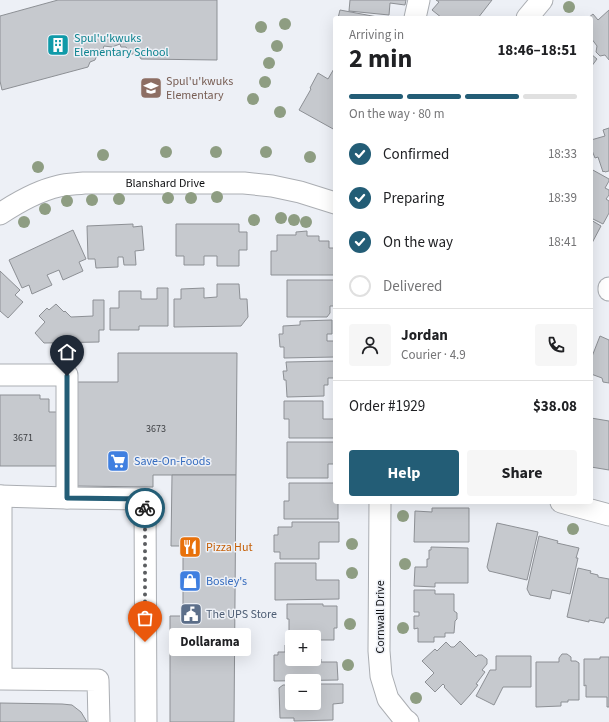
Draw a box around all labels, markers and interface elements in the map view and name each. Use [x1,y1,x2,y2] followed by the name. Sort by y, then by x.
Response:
[349,26,404,44] text: Arriving in
[74,30,169,61] place label: Spul'u'kwuks Elementary School
[45,32,71,58] building icon: Spul'u'kwuks Elementary School
[349,40,412,77] text: 2 min
[497,40,577,61] text: 18:46–18:51
[166,73,233,104] place label: Spul'u'kwuks Elementary
[138,75,164,101] school or university icon: Spul'u'kwuks Elementary
[349,105,444,123] text: On the way · 80 m
[349,143,371,165] icon: check
[383,144,449,165] text: Confirmed
[548,145,577,163] text: 18:33
[125,175,205,192] street label: Blanshard Drive
[349,187,371,209] icon: check
[383,188,444,209] text: Preparing
[548,189,577,207] text: 18:39
[349,231,371,253] icon: check
[383,232,453,253] text: On the way
[548,233,577,251] text: 18:41
[383,276,442,297] text: Delivered
[349,324,391,366] button: person
[535,324,577,366] button: phone
[401,325,448,346] text: Jordan
[50,335,84,376] pin
[56,341,78,363] icon: home
[401,346,466,364] text: Courier · 4.9
[349,396,425,417] text: Order #1929
[533,396,577,417] text: $38.08
[146,422,166,436] house number: 3673
[13,431,33,445] house number: 3671
[105,448,131,474] supermarket icon: Save-On-Foods
[349,450,459,496] button: Help
[467,450,577,496] button: Share
[134,453,211,470] place label: Save-On-Foods
[125,488,165,528] courier
[134,497,156,519] icon: bike
[177,534,203,560] restaurant icon: Pizza Hut
[206,539,253,556] place label: Pizza Hut
[177,568,203,594] shop icon: Bosley's
[206,573,247,590] place label: Bosley's
[372,580,389,654] street label: Cornwall Drive
[128,601,162,642] pin
[178,601,204,627] public building icon: The UPS Store
[206,606,277,623] place label: The UPS Store
[134,607,156,629] icon: bag
[169,628,251,656] callout: Dollarama
[285,630,321,710] map controls
[285,630,321,666] button: +
[180,633,240,651] text: Dollarama
[285,674,321,710] button: −

